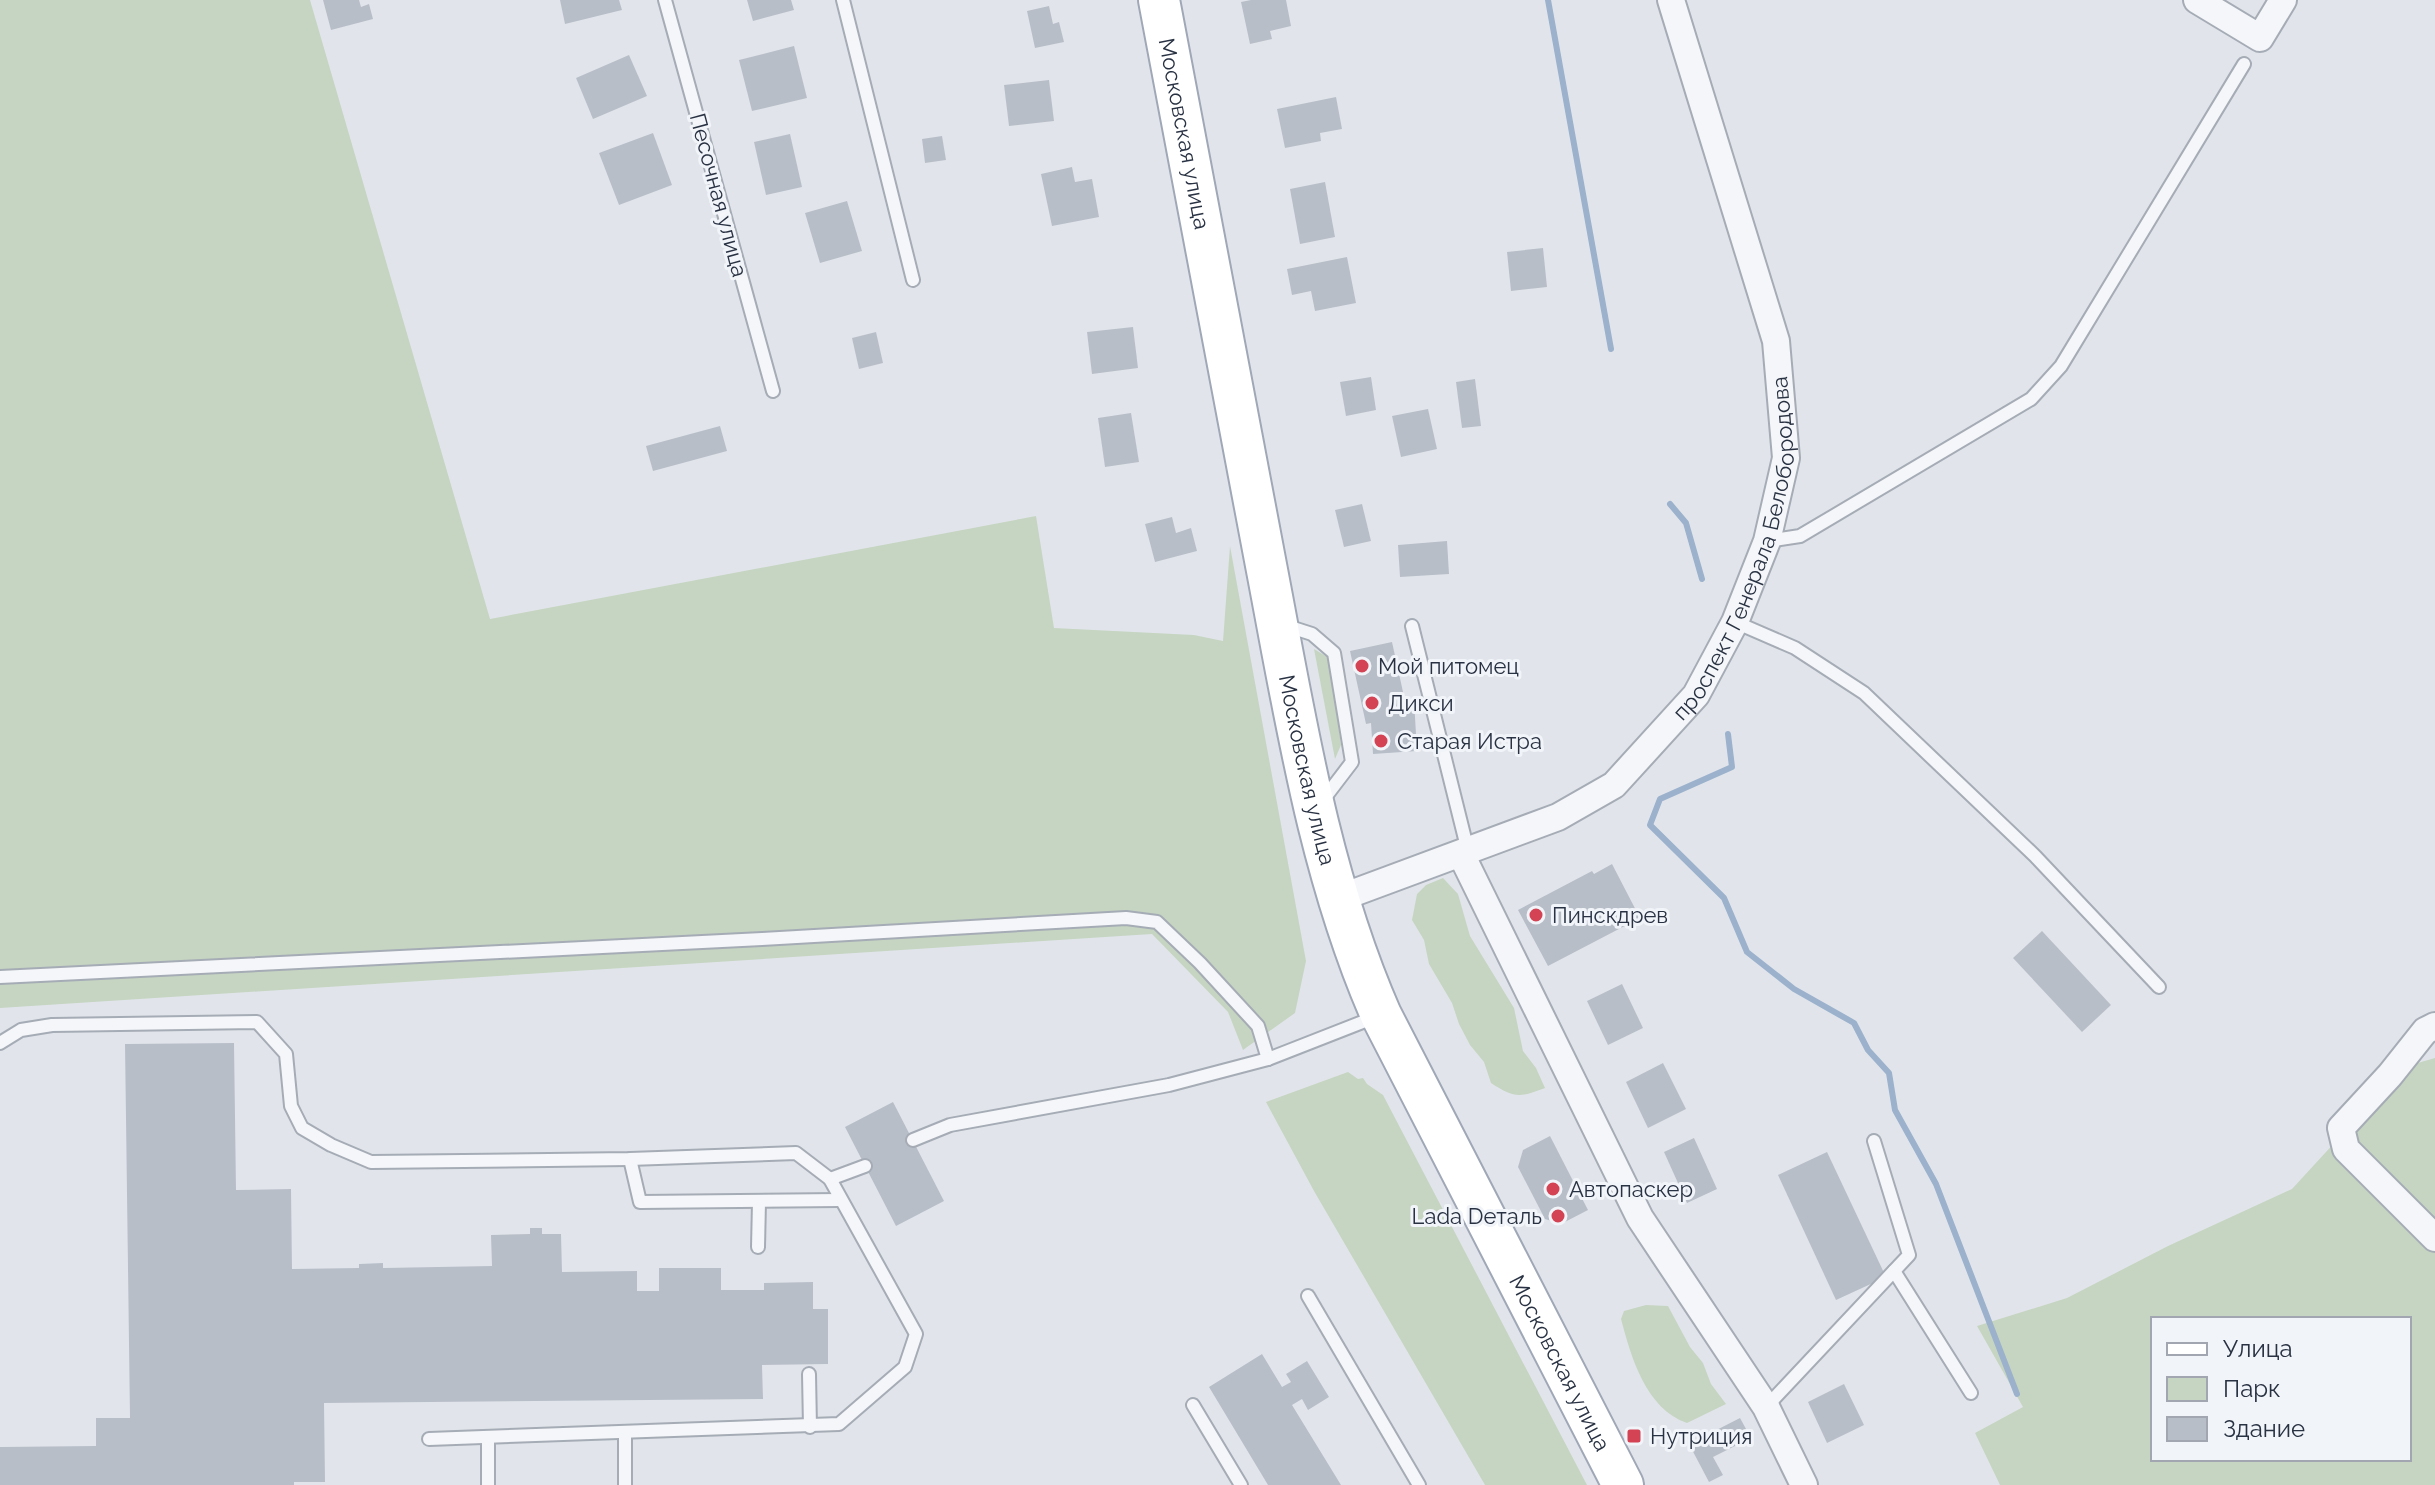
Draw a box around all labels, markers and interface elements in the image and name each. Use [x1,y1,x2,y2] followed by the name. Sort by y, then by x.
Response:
[1154,36,1216,231] street label: Московская улица
[685,110,753,280] street label: Песочная улица
[1667,375,1800,725] street label: проспект Генерала Белобородова
[1378,653,1519,679] place label: Мой питомец
[1353,657,1371,675] marker: Мой питомец
[1274,672,1341,868] street label: Московская улица
[1388,690,1454,716] place label: Дикси
[1363,694,1381,712] marker: Дикси
[1397,728,1542,754] place label: Старая Истра
[1372,732,1390,750] marker: Старая Истра
[1552,902,1668,928] place label: Пинскдрев
[1527,906,1545,924] marker: Пинскдрев
[1569,1176,1693,1202] place label: Автопаскер
[1544,1180,1562,1198] marker: Автопаскер
[1412,1203,1542,1229] place label: Lada Dеталь
[1549,1207,1567,1225] marker: Lada Dеталь
[1504,1271,1616,1455] street label: Московская улица
[2151,1317,2411,1461] legend
[2223,1334,2293,1363] text: Улица
[2223,1374,2281,1403] text: Парк
[2223,1414,2305,1443] text: Здание
[1650,1423,1753,1449] place label: Нутриция
[1625,1427,1643,1445] marker: Нутриция

